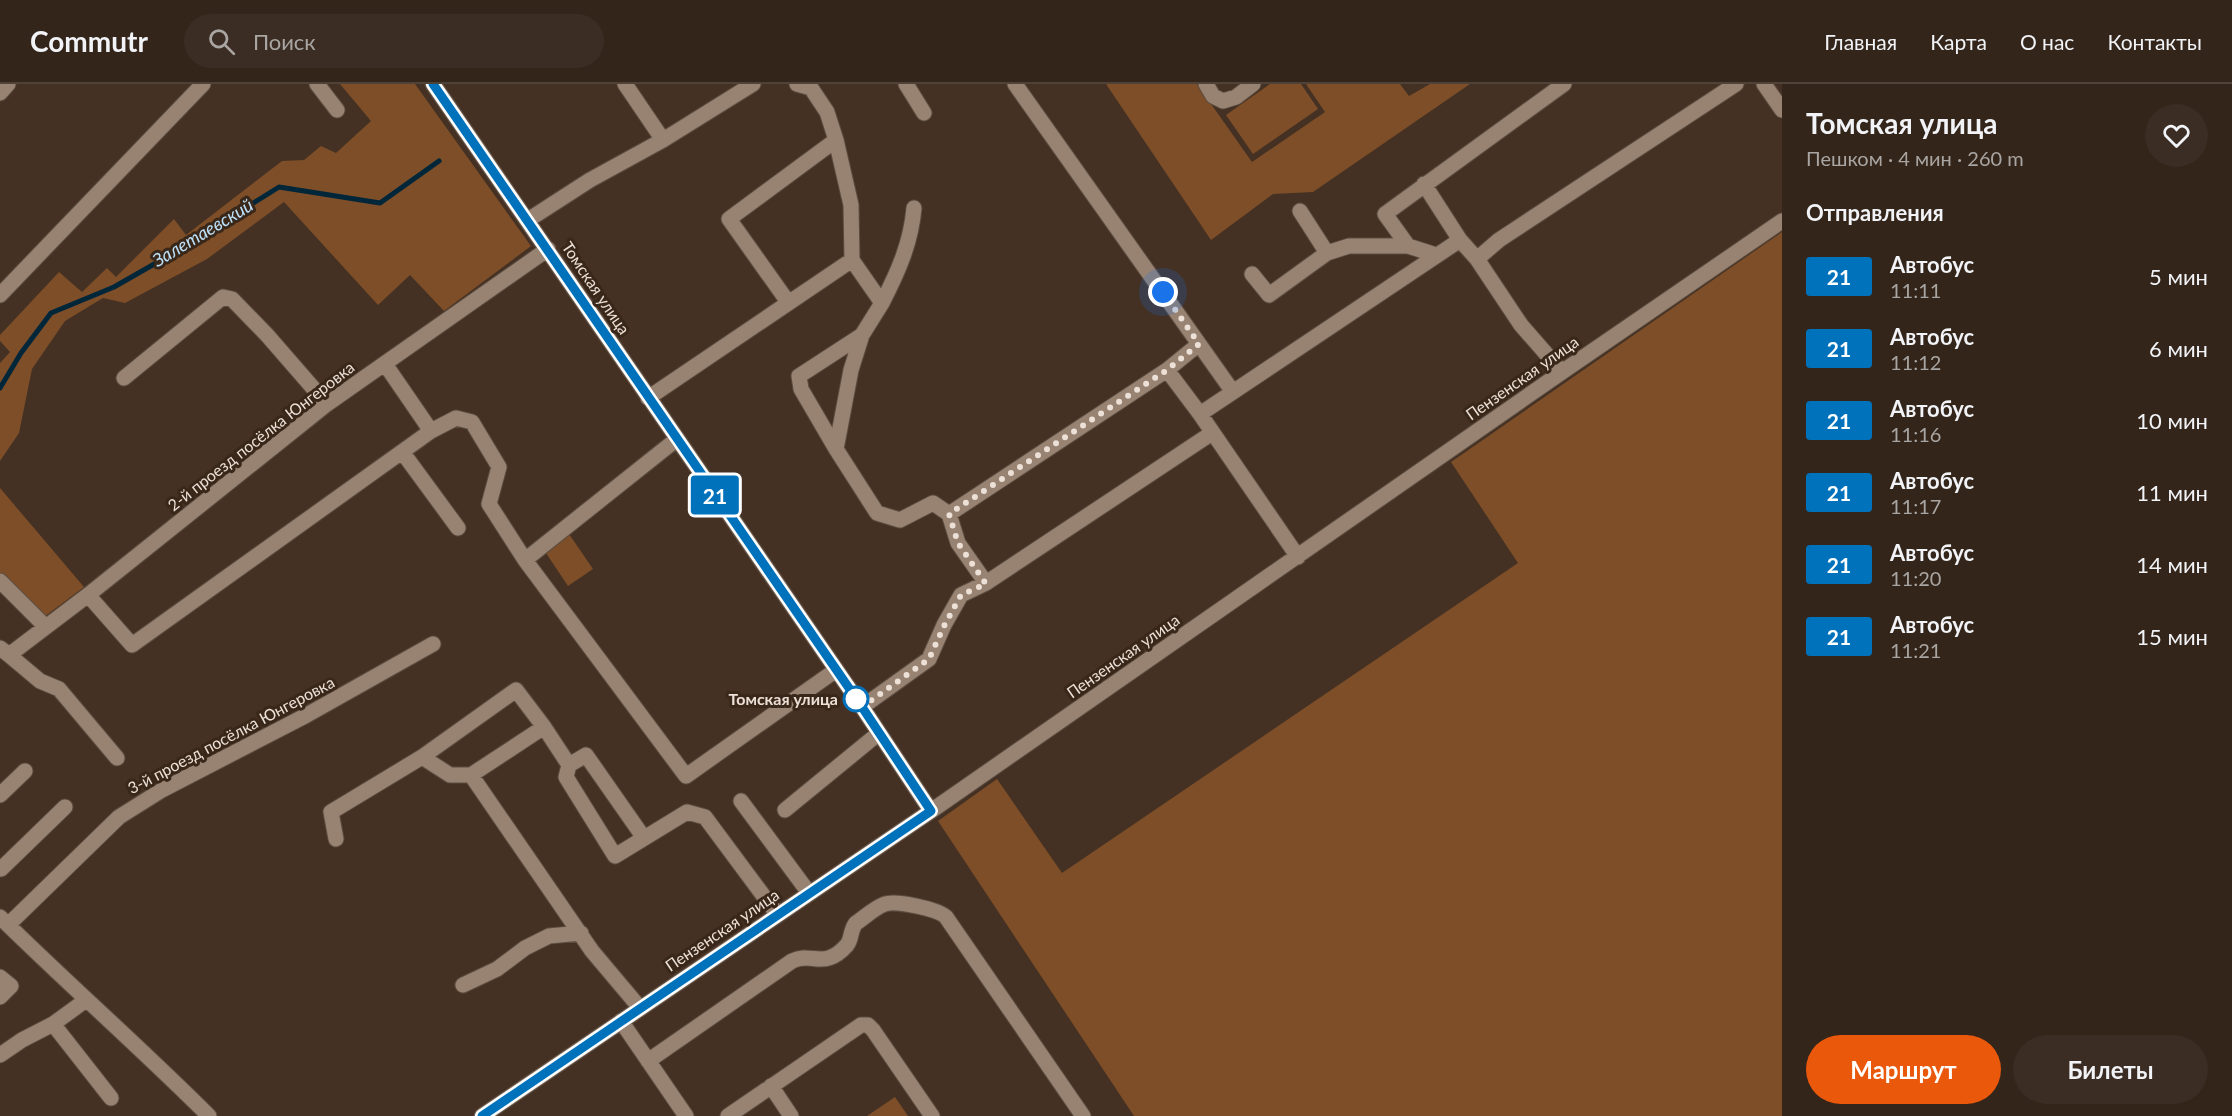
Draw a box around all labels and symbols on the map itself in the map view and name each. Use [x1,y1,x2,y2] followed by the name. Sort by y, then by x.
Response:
[147,193,257,271] water label: Залетаевский
[559,238,634,338] street label: Томская улица
[1148,277,1178,307] your location
[1462,332,1582,424] street label: Пензенская улица
[164,357,358,514] street label: 2-й проезд посёлка Юнгеровка
[688,476,742,514] line badge: 21
[1063,610,1183,702] street label: Пензенская улица
[124,672,337,797] street label: 3-й проезд посёлка Юнгеровка
[843,686,869,712] marker: Томская улица
[729,689,838,708] place label: Томская улица
[661,884,782,975] street label: Пензенская улица

